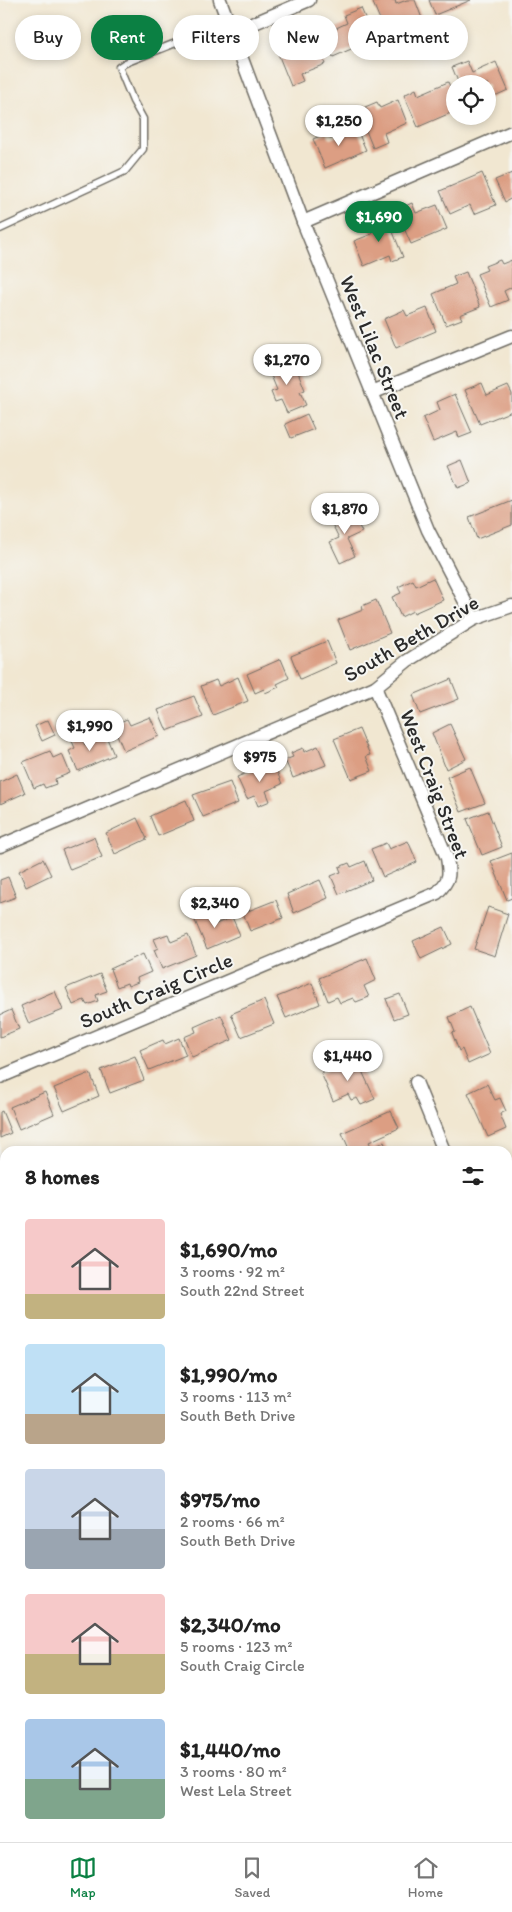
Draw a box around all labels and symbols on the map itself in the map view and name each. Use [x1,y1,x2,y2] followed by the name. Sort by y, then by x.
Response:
[298,104,380,147] pin: $1,250
[338,200,420,243] pin: $1,690
[335,272,415,422] street label: West Lilac Street
[246,344,328,386] pin: $1,270
[304,492,386,535] pin: $1,870
[339,589,483,687] street label: South Beth Drive
[395,706,475,862] street label: West Craig Street
[49,710,131,752] pin: $1,990
[230,740,290,783] pin: $975
[174,886,256,929] pin: $2,340
[76,947,236,1033] street label: South Craig Circle
[307,1040,389,1082] pin: $1,440

